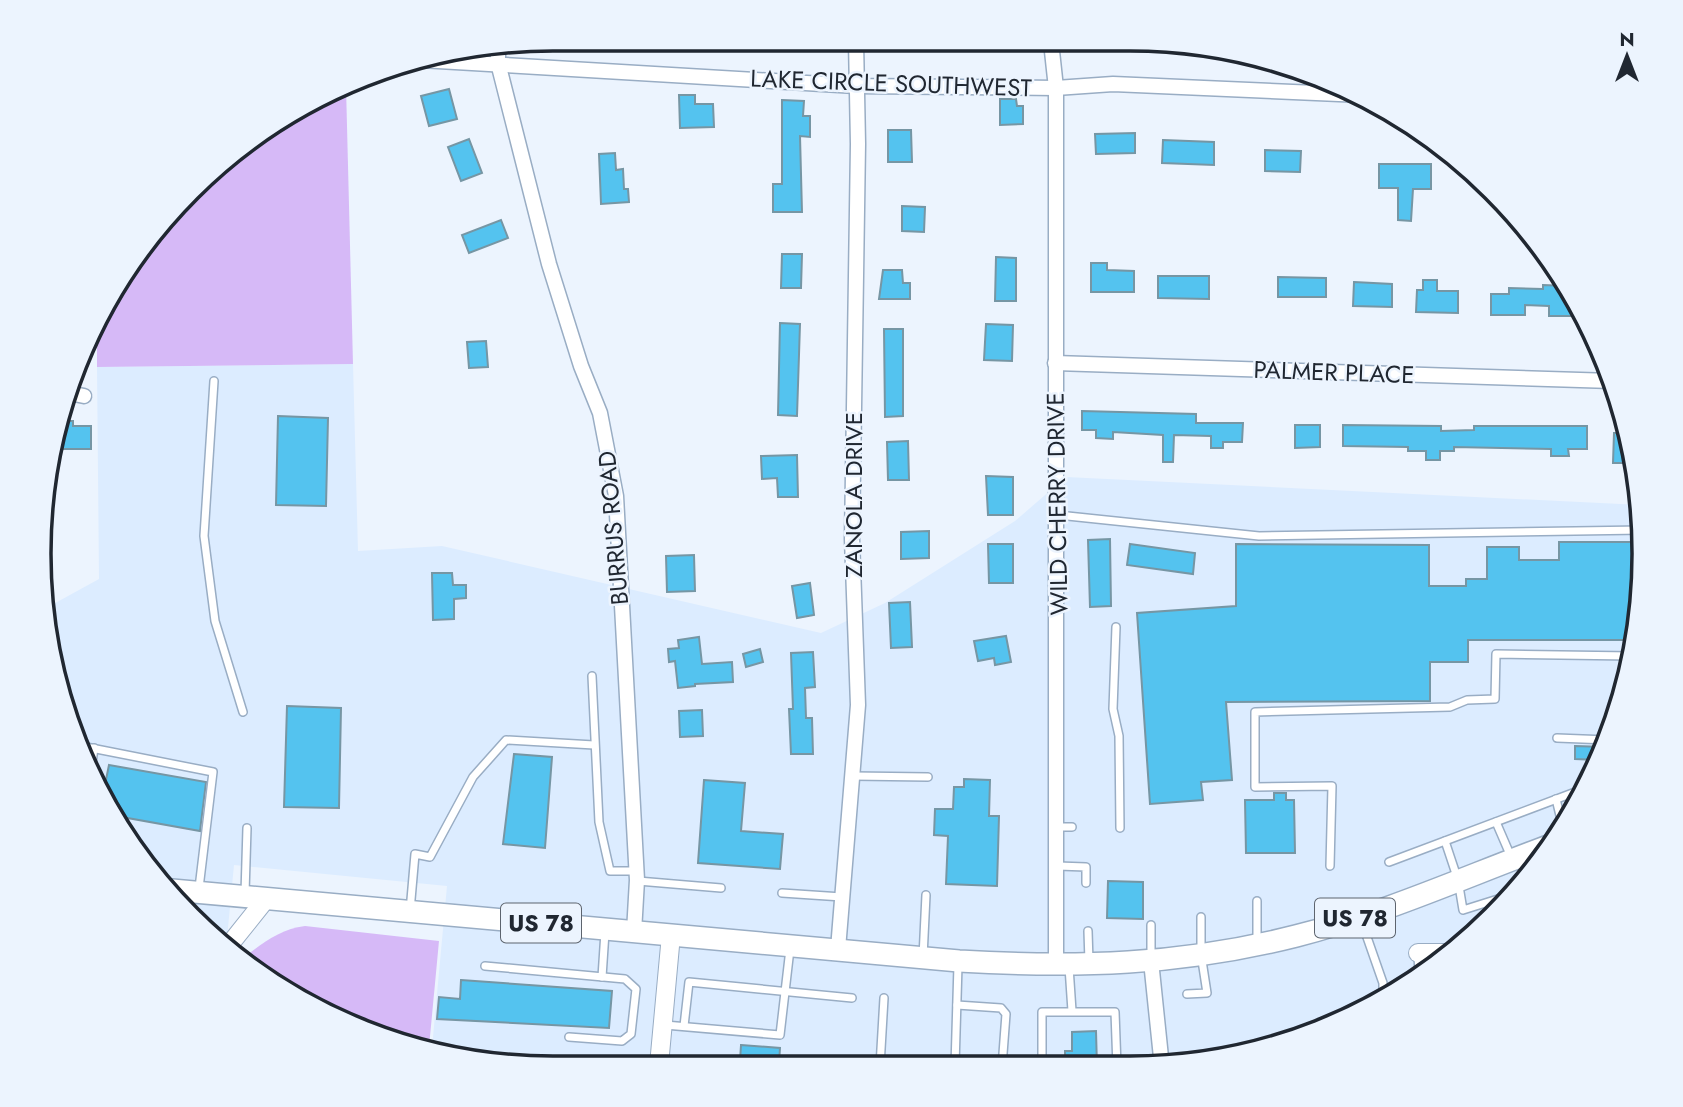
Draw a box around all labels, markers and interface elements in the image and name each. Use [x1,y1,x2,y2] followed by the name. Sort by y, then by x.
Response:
[1592,21,1662,91] north arrow
[1619,26,1635,53] text: N
[750,61,1032,105] street label: LAKE CIRCLE SOUTHWEST
[1253,352,1415,392] street label: PALMER PLACE
[1038,392,1076,616] street label: WILD CHERRY DRIVE
[836,412,871,578] street label: ZANOLA DRIVE
[589,450,637,606] street label: BURRUS ROAD
[1315,898,1395,937] road number: US 78
[501,904,581,942] road number: US 78

